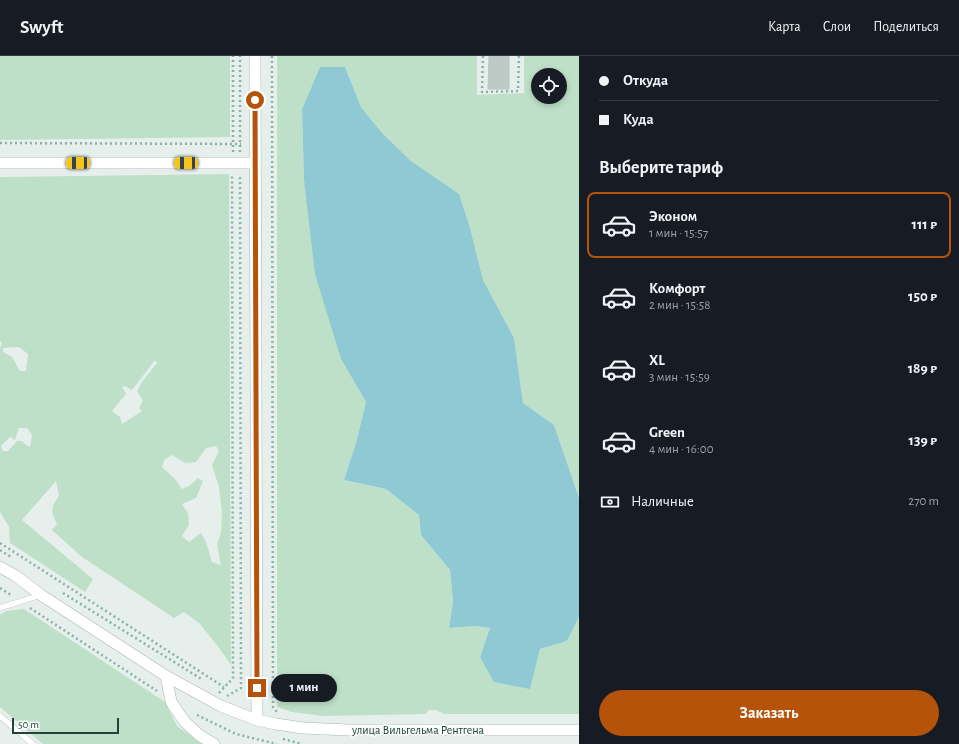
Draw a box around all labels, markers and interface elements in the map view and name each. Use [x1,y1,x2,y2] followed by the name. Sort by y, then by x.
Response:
[20,18,64,37] text: Swyft
[768,20,801,34] text: Карта
[823,20,851,34] text: Слои
[873,20,939,34] text: Поделиться
[531,68,567,104] map controls
[531,68,567,104] button: locate
[623,73,668,88] text: Откуда
[246,91,264,109] route start
[623,112,654,127] text: Куда
[66,157,90,169] car
[174,157,198,169] car
[599,159,723,177] text: Выберите тариф
[601,207,637,243] icon: car
[649,209,697,224] text: Эконом
[912,217,937,232] text: 111 ₽
[649,227,708,240] text: 1 мин · 15:57
[601,279,637,315] icon: car
[649,281,705,296] text: Комфорт
[908,289,937,304] text: 150 ₽
[649,299,710,312] text: 2 мин · 15:58
[601,351,637,387] icon: car
[649,353,665,368] text: XL
[908,361,937,376] text: 189 ₽
[649,371,710,384] text: 3 мин · 15:59
[601,423,637,459] icon: car
[649,425,685,440] text: Green
[909,433,937,448] text: 139 ₽
[649,443,714,456] text: 4 мин · 16:00
[599,491,621,513] icon: cash
[631,494,694,509] text: Наличные
[908,495,939,508] text: 270 m
[271,674,337,702] callout: 1 мин
[248,679,266,697] route end
[290,681,319,694] text: 1 мин
[599,690,939,736] button: Заказать
[12,716,119,735] scale bar
[18,719,39,730] text: 50 m
[351,724,485,737] street label: улица Вильгельма Рентгена

